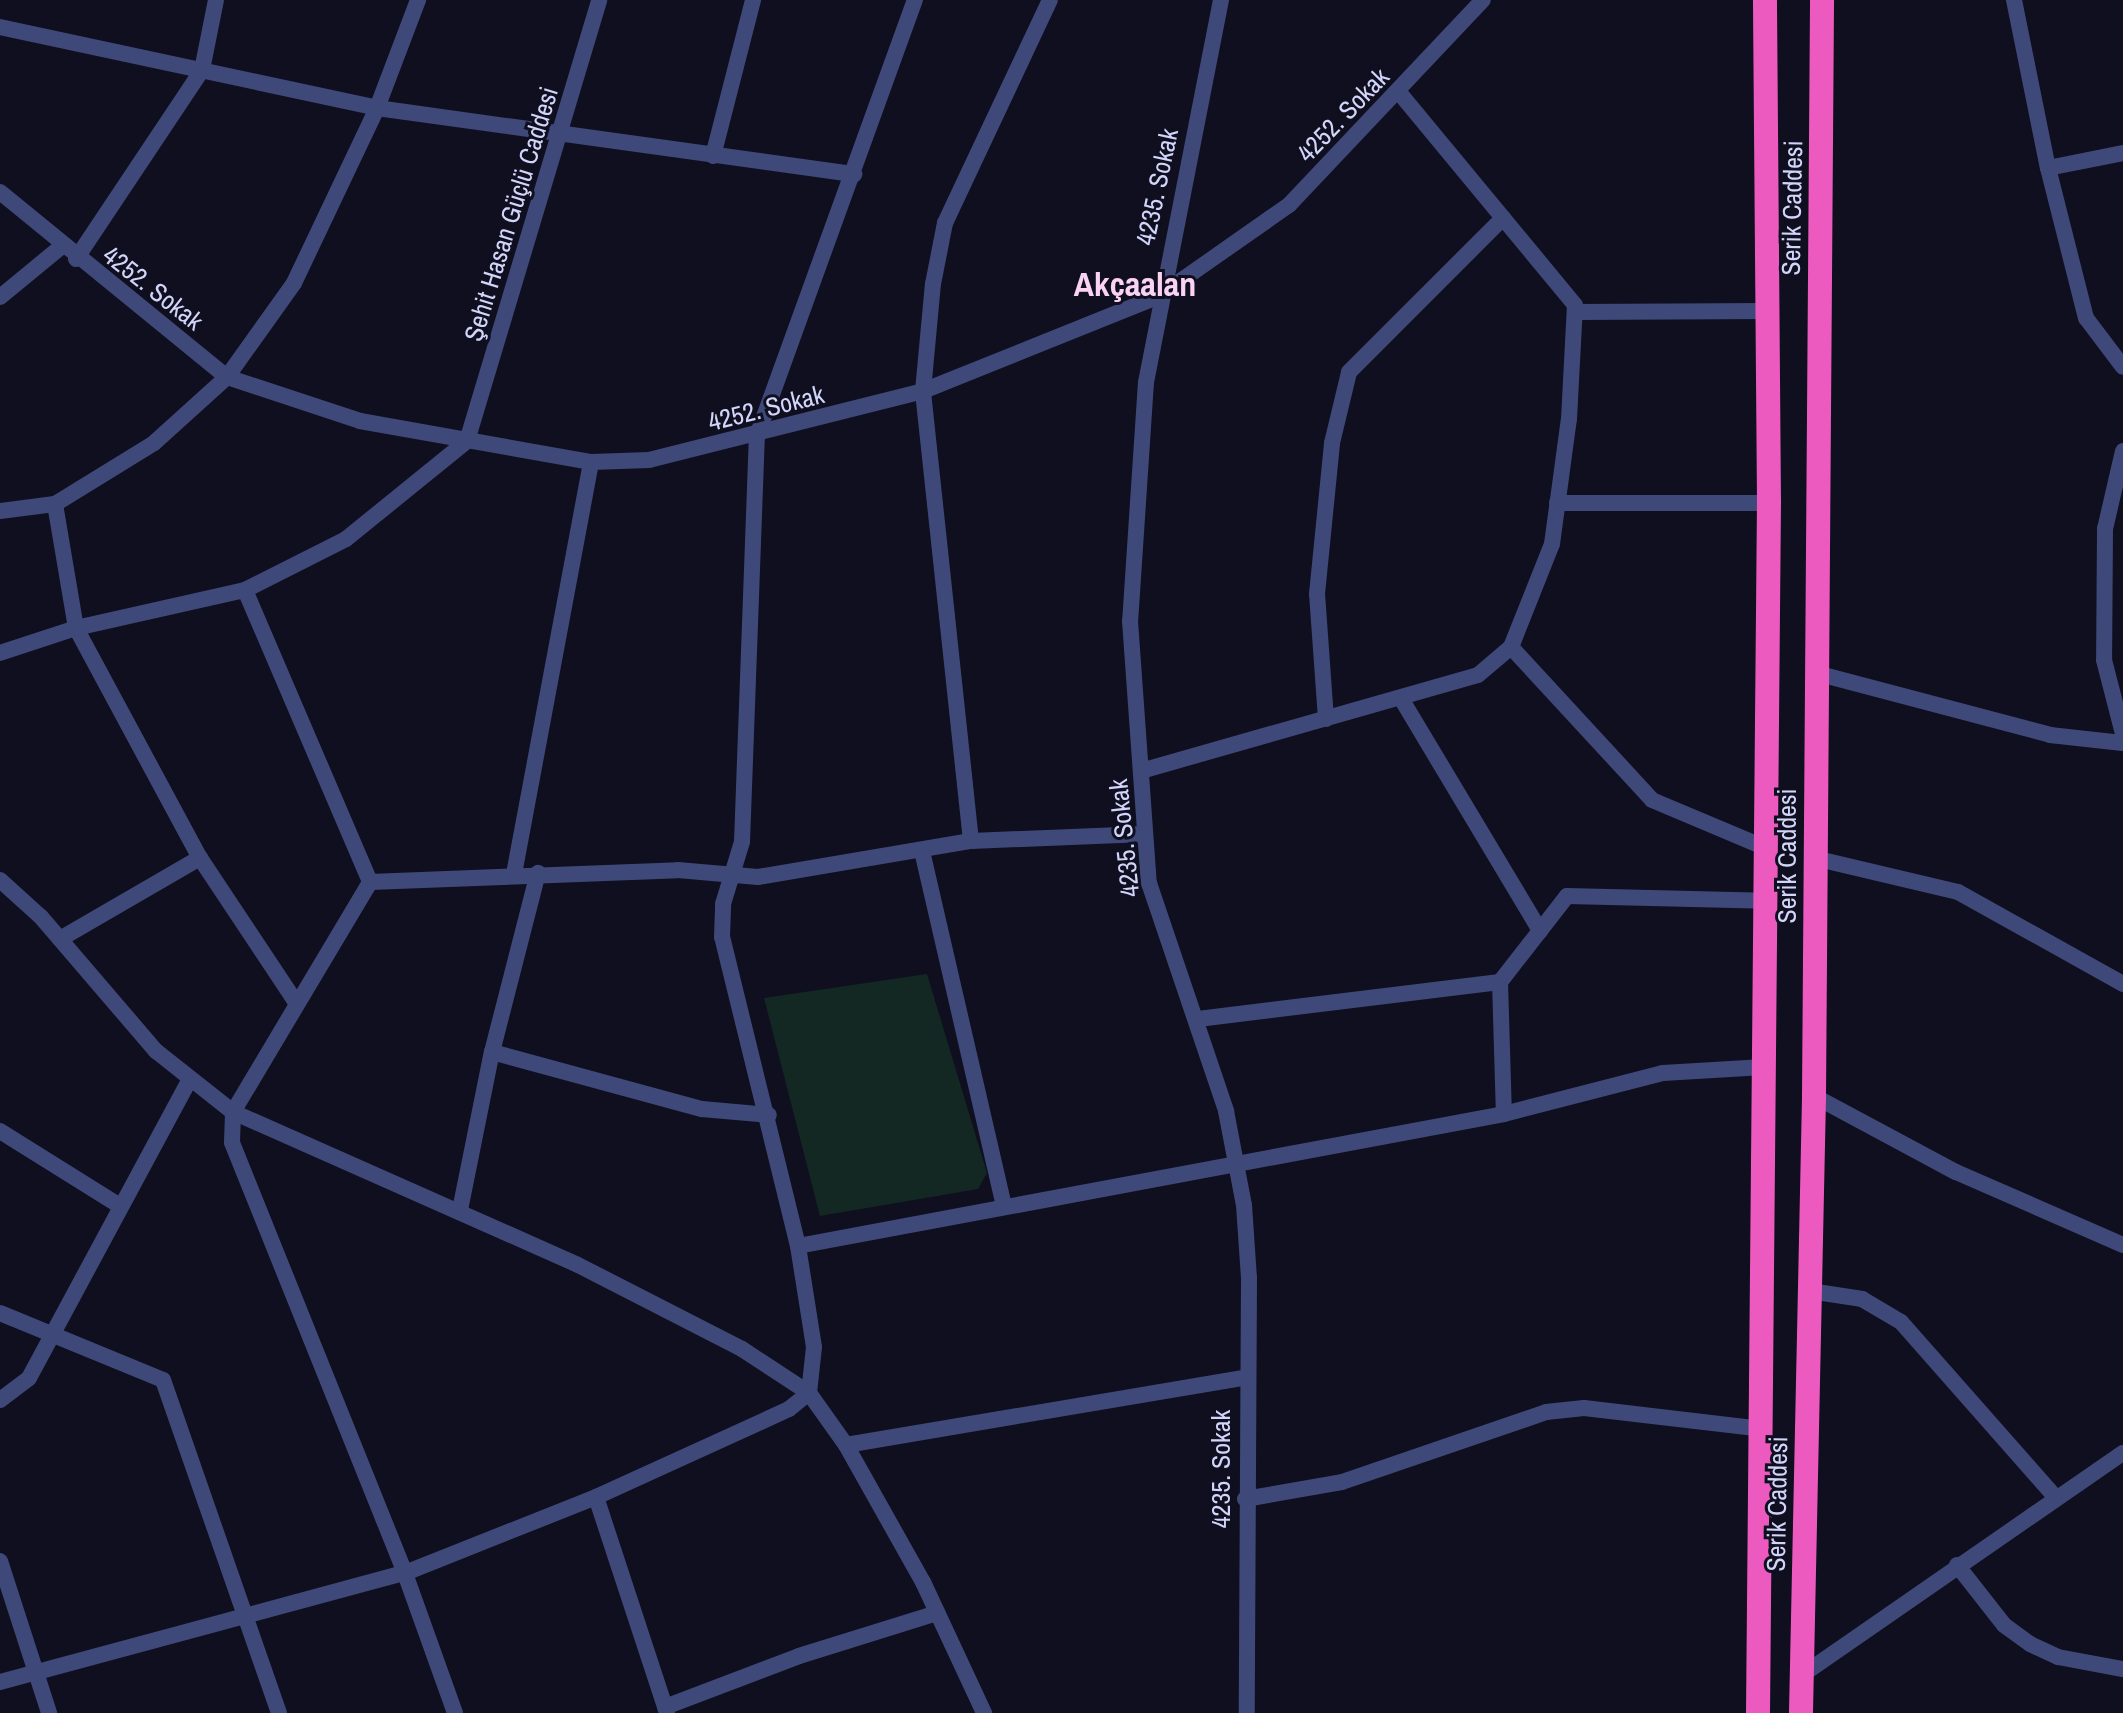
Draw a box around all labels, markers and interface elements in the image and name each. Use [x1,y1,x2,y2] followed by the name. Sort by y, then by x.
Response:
[1291,62,1395,168] street label: 4252. Sokak
[457,83,565,345] street label: Şehit Hasan Güçlü Caddesi
[1129,126,1185,248] street label: 4235. Sokak
[1775,140,1809,276] street label: Serik Caddesi
[97,239,209,337] street label: 4252. Sokak
[1074,265,1196,305] district label: Akçaalan
[705,379,827,437] street label: 4252. Sokak
[1102,777,1146,899] street label: 4235. Sokak
[1771,788,1803,924] street label: Serik Caddesi
[1205,1410,1237,1528] street label: 4235. Sokak
[1760,1436,1794,1572] street label: Serik Caddesi

